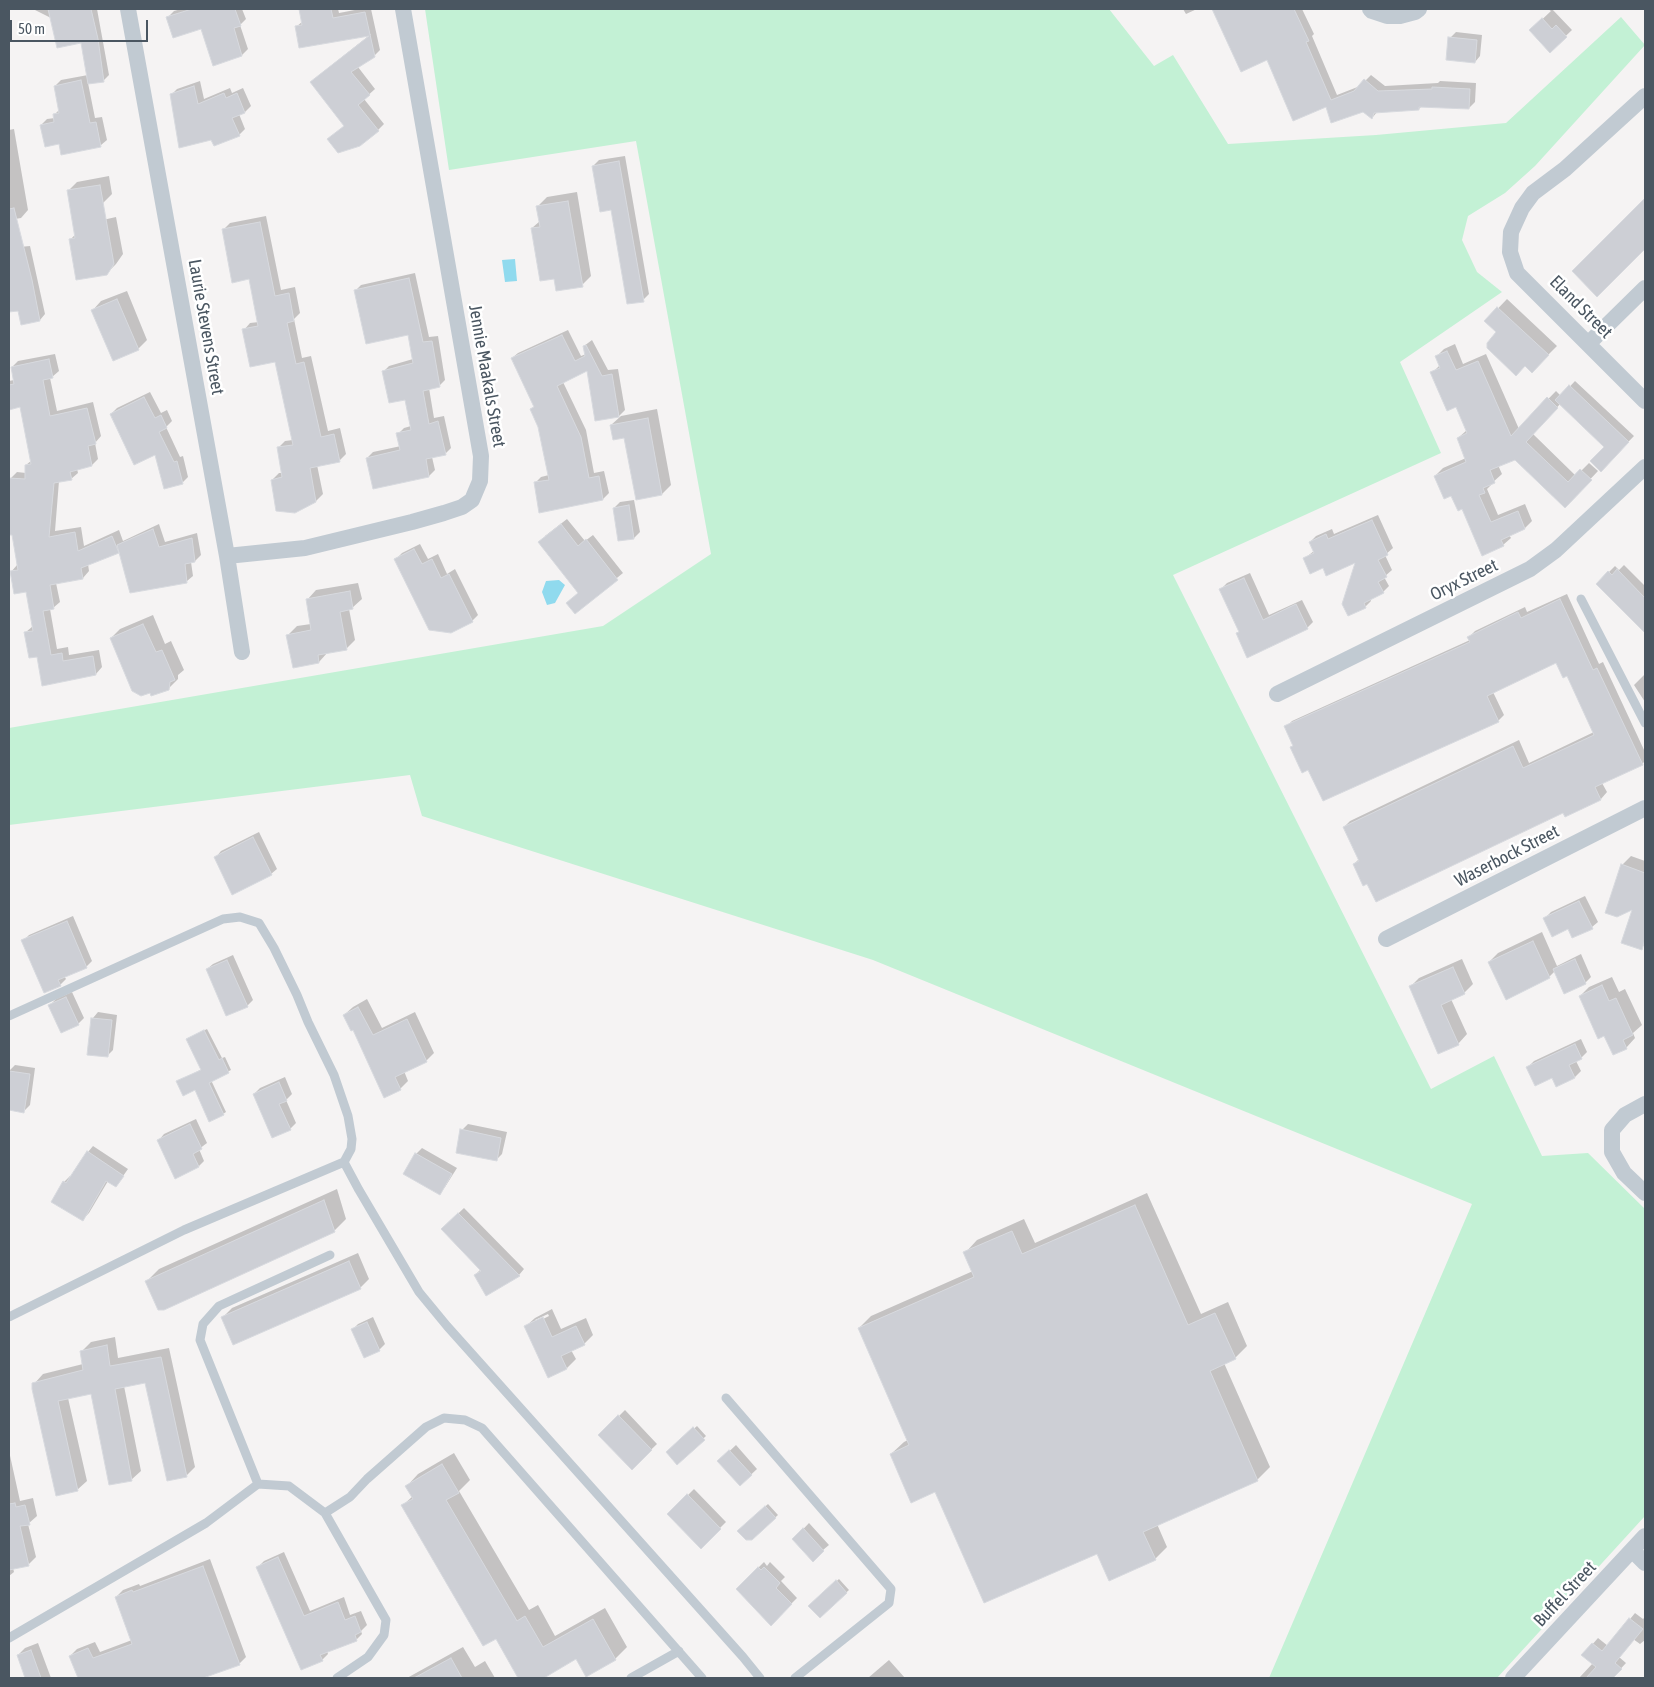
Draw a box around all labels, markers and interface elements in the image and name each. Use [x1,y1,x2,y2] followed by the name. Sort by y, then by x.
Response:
[12,10,150,42] scale bar
[18,20,45,37] text: 50 m
[183,258,229,396] street label: Laurie Stevens Street
[1545,271,1617,343] street label: Eland Street
[464,303,510,449] street label: Jennie Maakals Street
[1427,554,1501,606] street label: Oryx Street
[1451,820,1563,892] street label: Waserbock Street
[1529,1557,1601,1631] street label: Buffel Street

